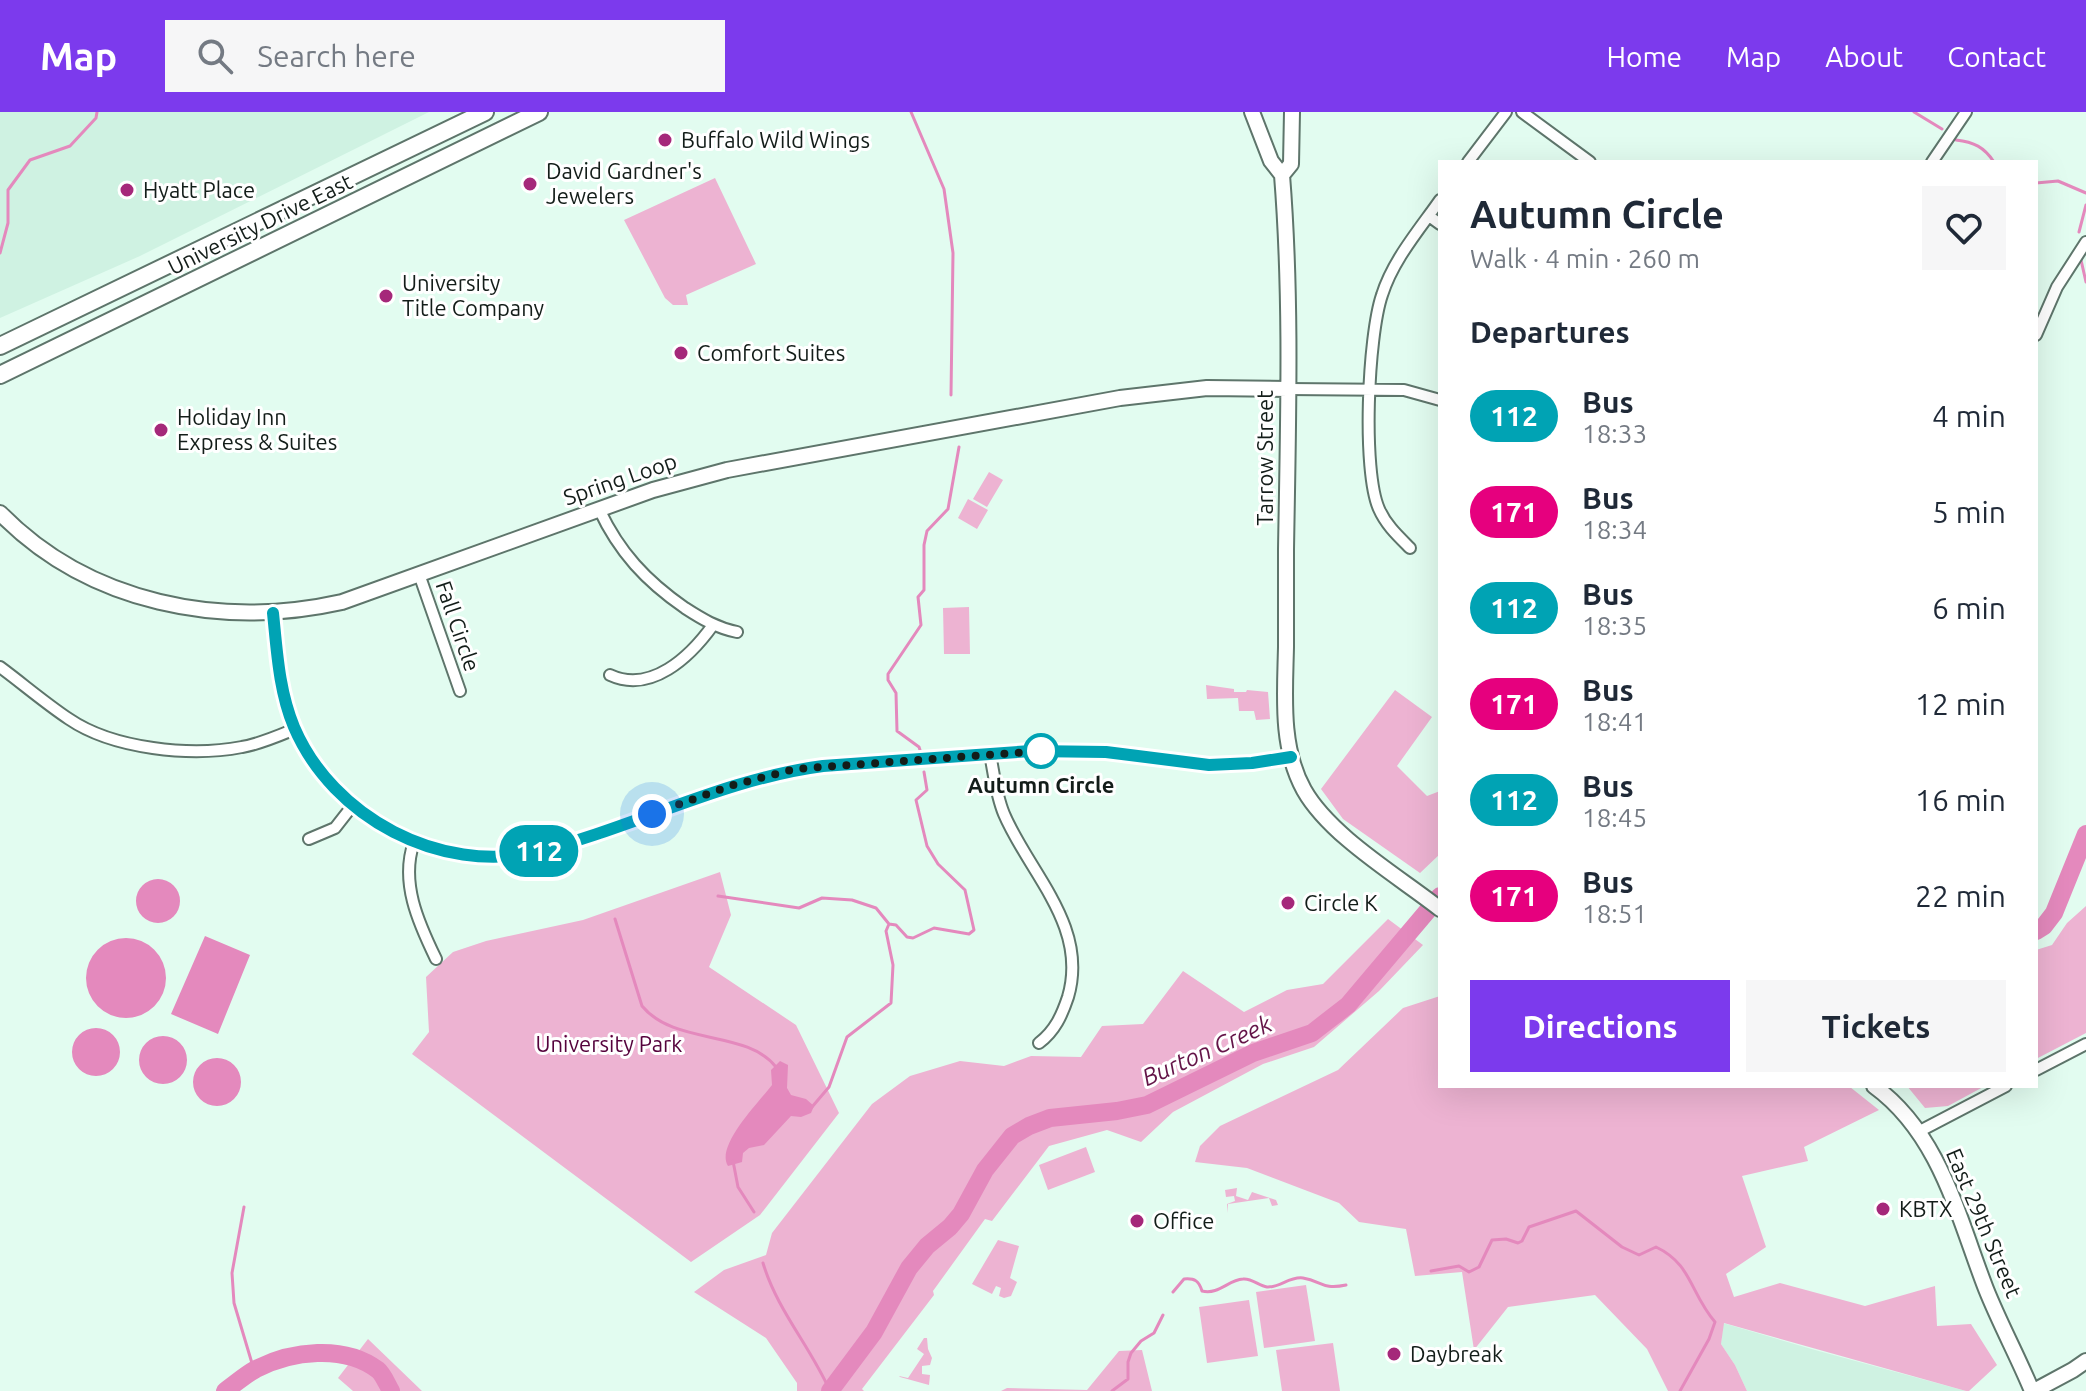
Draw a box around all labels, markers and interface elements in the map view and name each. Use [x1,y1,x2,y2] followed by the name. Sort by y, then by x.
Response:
[165,20,725,92] search box
[193,34,237,78] icon: search
[40,35,117,77] text: Map
[257,39,416,73] text: Search here
[1607,41,1682,72] text: Home
[1726,41,1781,72] text: Map
[1825,41,1903,72] text: About
[1947,41,2046,72] text: Contact
[681,127,870,152] place label: Buffalo Wild Wings
[656,131,674,149] marker: Buffalo Wild Wings
[546,158,702,208] place label: David Gardner's Jewelers
[163,168,356,279] street label: University Drive East
[521,175,539,193] marker: David Gardner's Jewelers
[143,177,255,202] place label: Hyatt Place
[118,181,136,199] marker: Hyatt Place
[1922,186,2006,270] button: heart
[1470,193,1724,235] text: Autumn Circle
[1470,244,1700,273] text: Walk · 4 min · 260 m
[402,270,545,320] place label: University Title Company
[377,287,395,305] marker: University Title Company
[1470,315,1630,349] text: Departures
[697,340,845,365] place label: Comfort Suites
[672,344,690,362] marker: Comfort Suites
[1582,385,1634,419] text: Bus
[1252,390,1277,526] street label: Tarrow Street
[1932,399,2006,433] text: 4 min
[1490,400,1538,431] text: 112
[177,404,337,454] place label: Holiday Inn Express & Suites
[1582,419,1647,448] text: 18:33
[152,421,170,439] marker: Holiday Inn Express & Suites
[560,447,680,510] street label: Spring Loop
[1582,481,1634,515] text: Bus
[1932,495,2006,529] text: 5 min
[1490,496,1538,527] text: 171
[1582,515,1647,544] text: 18:34
[431,577,486,674] street label: Fall Circle
[1582,577,1634,611] text: Bus
[1932,591,2006,625] text: 6 min
[1490,592,1538,623] text: 112
[1582,611,1647,640] text: 18:35
[1582,673,1634,707] text: Bus
[1915,687,2006,721] text: 12 min
[1490,688,1538,719] text: 171
[1582,707,1647,736] text: 18:41
[1024,734,1058,768] marker: Autumn Circle
[1582,769,1634,803] text: Bus
[968,772,1114,797] place label: Autumn Circle
[1915,783,2006,817] text: 16 min
[1490,784,1538,815] text: 112
[632,794,672,834] your location
[1582,803,1647,832] text: 18:45
[493,825,585,877] line badge: 112
[515,835,563,866] text: 112
[1582,865,1634,899] text: Bus
[1915,879,2006,913] text: 22 min
[1490,880,1538,911] text: 171
[1304,890,1378,915] place label: Circle K
[1279,894,1297,912] marker: Circle K
[1582,899,1647,928] text: 18:51
[1470,980,1730,1072] button: Directions
[1746,980,2006,1072] button: Tickets
[1138,1010,1276,1091] water label: Burton Creek
[536,1031,682,1056] park label: University Park
[1942,1145,2027,1301] street label: East 29th Street
[1899,1196,1952,1221] place label: KBTX
[1874,1200,1892,1218] marker: KBTX
[1153,1208,1215,1233] place label: Office
[1128,1212,1146,1230] marker: Office
[1410,1341,1503,1366] place label: Daybreak
[1385,1345,1403,1363] marker: Daybreak

